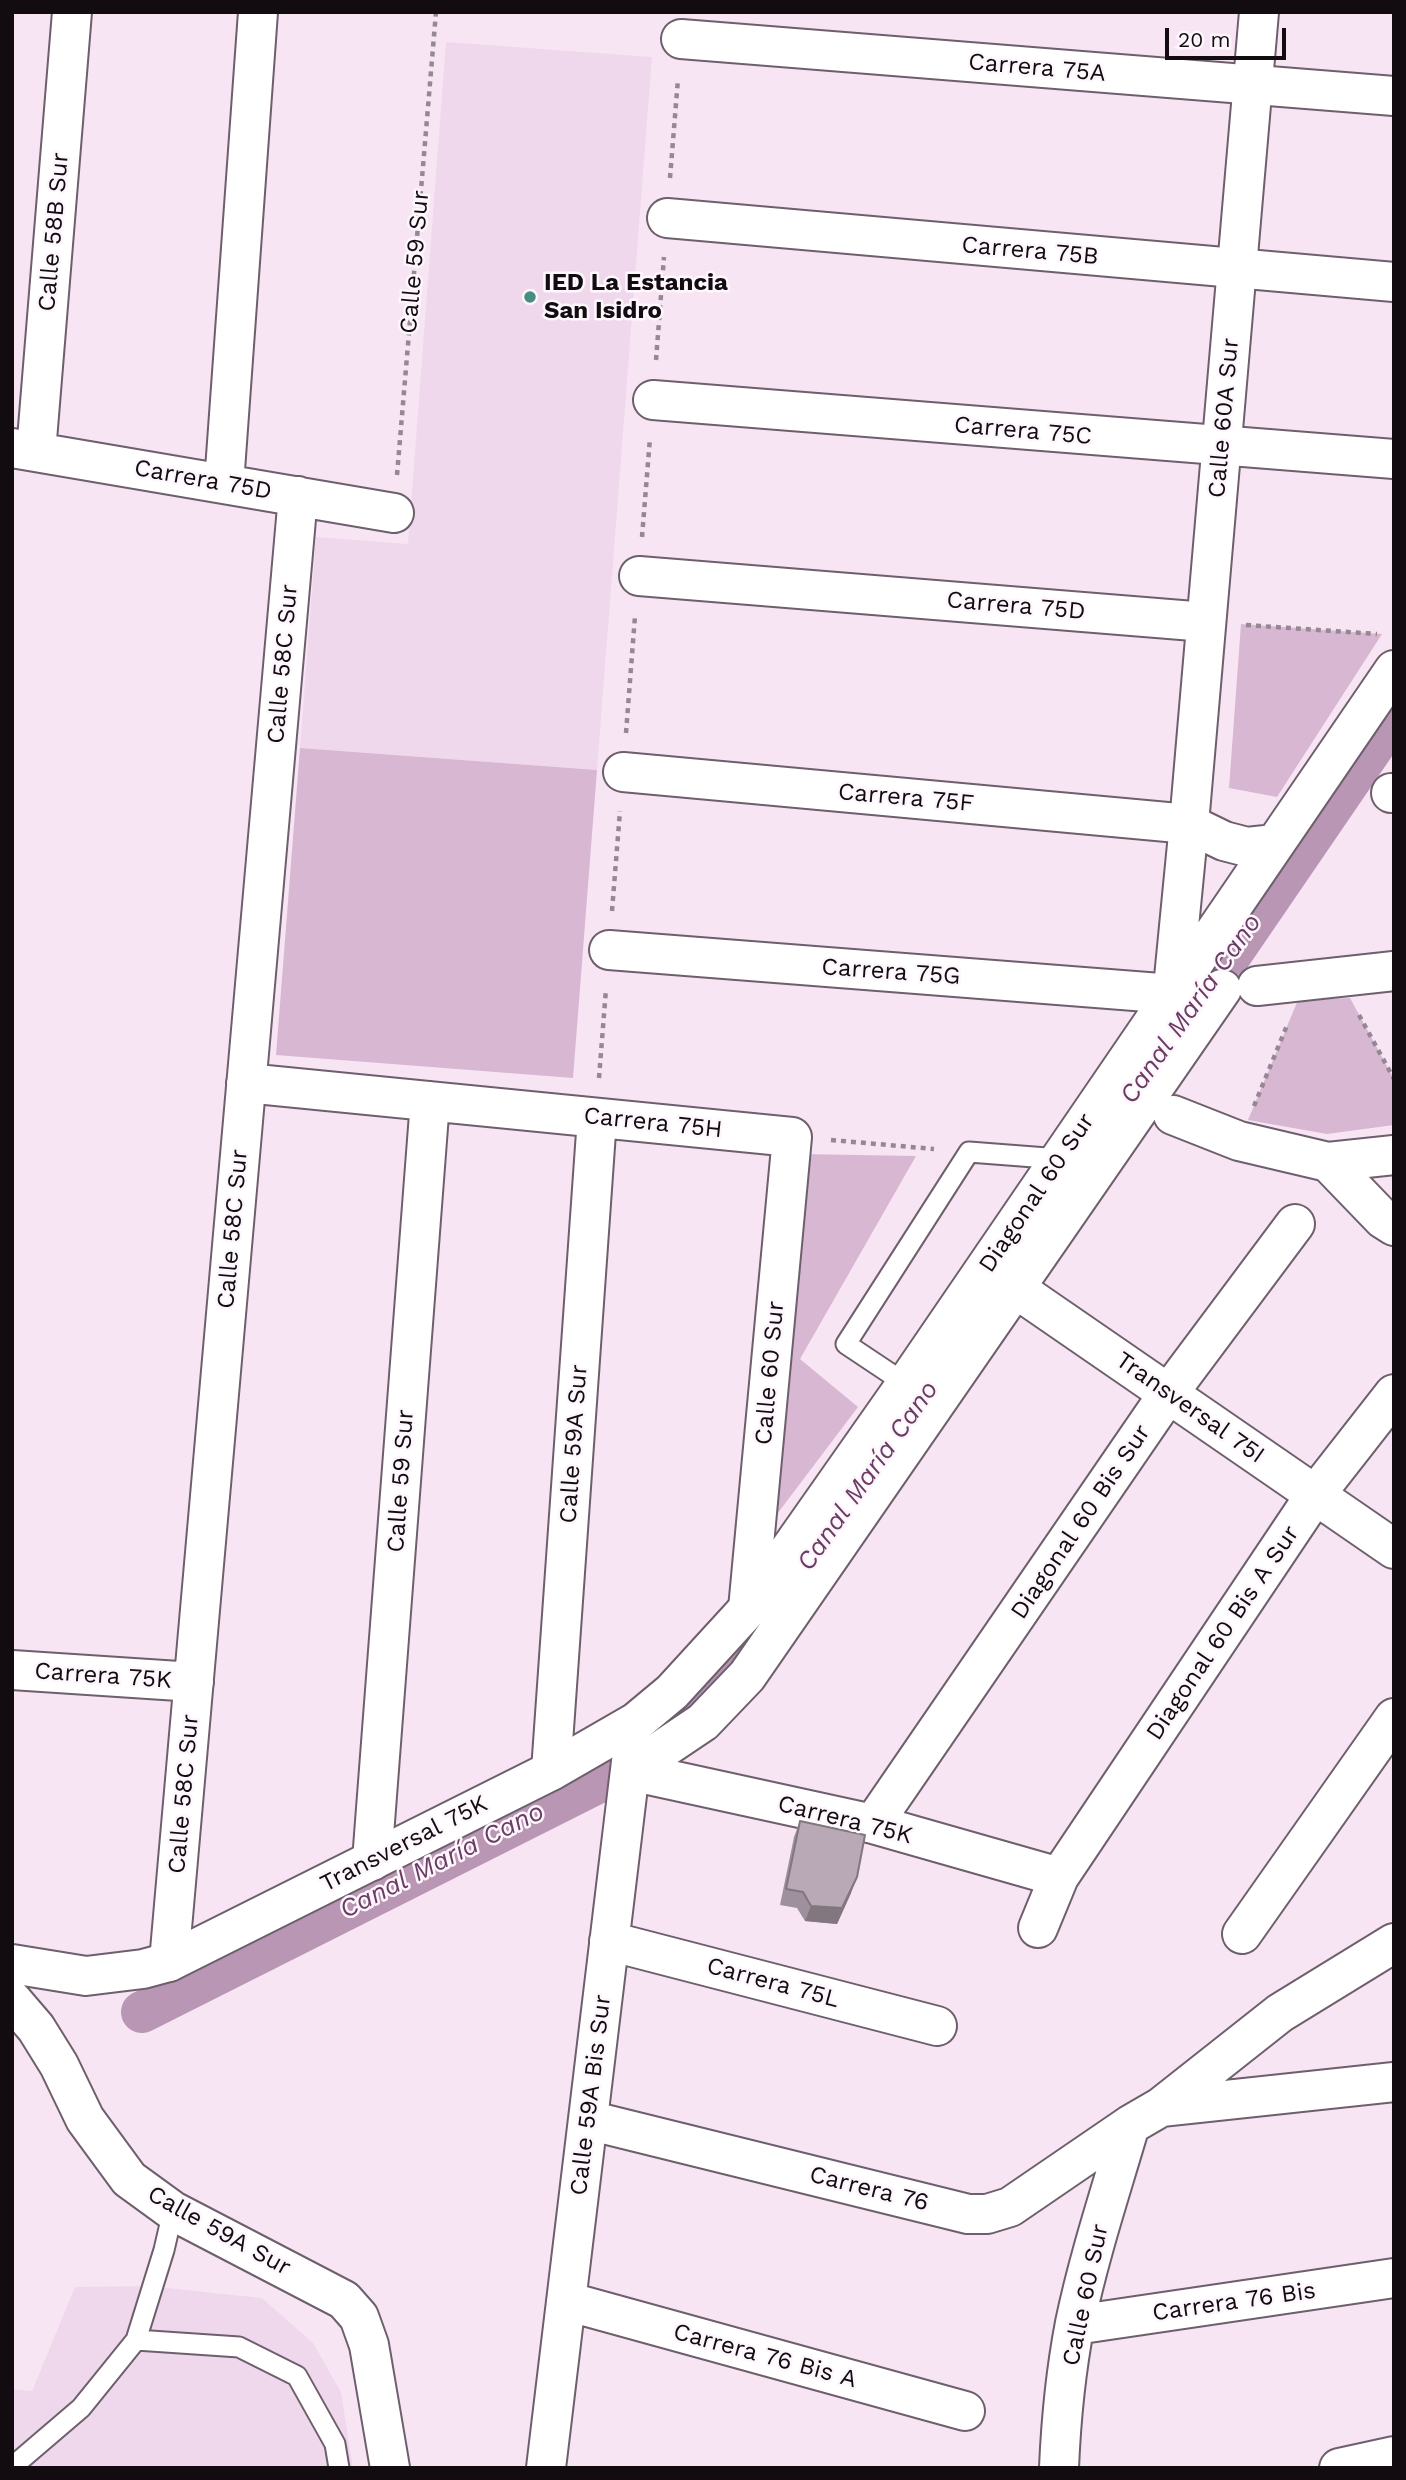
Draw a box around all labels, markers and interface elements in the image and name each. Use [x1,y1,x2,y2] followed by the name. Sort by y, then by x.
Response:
[1168,14,1289,58] scale bar
[1178,27,1230,52] text: 20 m
[967,48,1107,88] street label: Carrera 75A
[33,151,75,313] street label: Calle 58B Sur
[394,189,436,335] street label: Calle 59 Sur
[960,231,1100,271] street label: Carrera 75B
[544,269,728,325] place label: IED La Estancia San Isidro
[522,289,538,305] marker: IED La Estancia San Isidro
[1203,337,1245,499] street label: Calle 60A Sur
[953,411,1093,451] street label: Carrera 75C
[132,454,274,506] street label: Carrera 75D
[262,583,304,745] street label: Calle 58C Sur
[945,586,1087,626] street label: Carrera 75D
[837,778,975,818] street label: Carrera 75F
[1114,908,1268,1110] water label: Canal María Cano
[821,953,961,991] street label: Carrera 75G
[582,1101,724,1145] street label: Carrera 75H
[973,1108,1101,1278] street label: Diagonal 60 Sur
[212,1148,254,1310] street label: Calle 58C Sur
[749,1300,791,1446] street label: Calle 60 Sur
[1110,1346,1270,1470] street label: Transversal 75I
[554,1364,594,1524] street label: Calle 59A Sur
[791,1375,945,1577] water label: Canal María Cano
[382,1408,420,1554] street label: Calle 59 Sur
[1005,1419,1157,1625] street label: Diagonal 60 Bis Sur
[1140,1520,1306,1746] street label: Diagonal 60 Bis A Sur
[33,1657,173,1695] street label: Carrera 75K
[163,1713,205,1875] street label: Calle 58C Sur
[316,1789,492,1899] street label: Transversal 75K
[775,1789,915,1851] street label: Carrera 75K
[335,1796,549,1926] water label: Canal María Cano
[704,1951,842,2015] street label: Carrera 75L
[564,1993,618,2197] street label: Calle 59A Bis Sur
[806,2160,932,2218] street label: Carrera 76
[142,2180,296,2282] street label: Calle 59A Sur
[1057,2221,1115,2369] street label: Calle 60 Sur
[1150,2276,1318,2328] street label: Carrera 76 Bis
[670,2318,860,2394] street label: Carrera 76 Bis A

